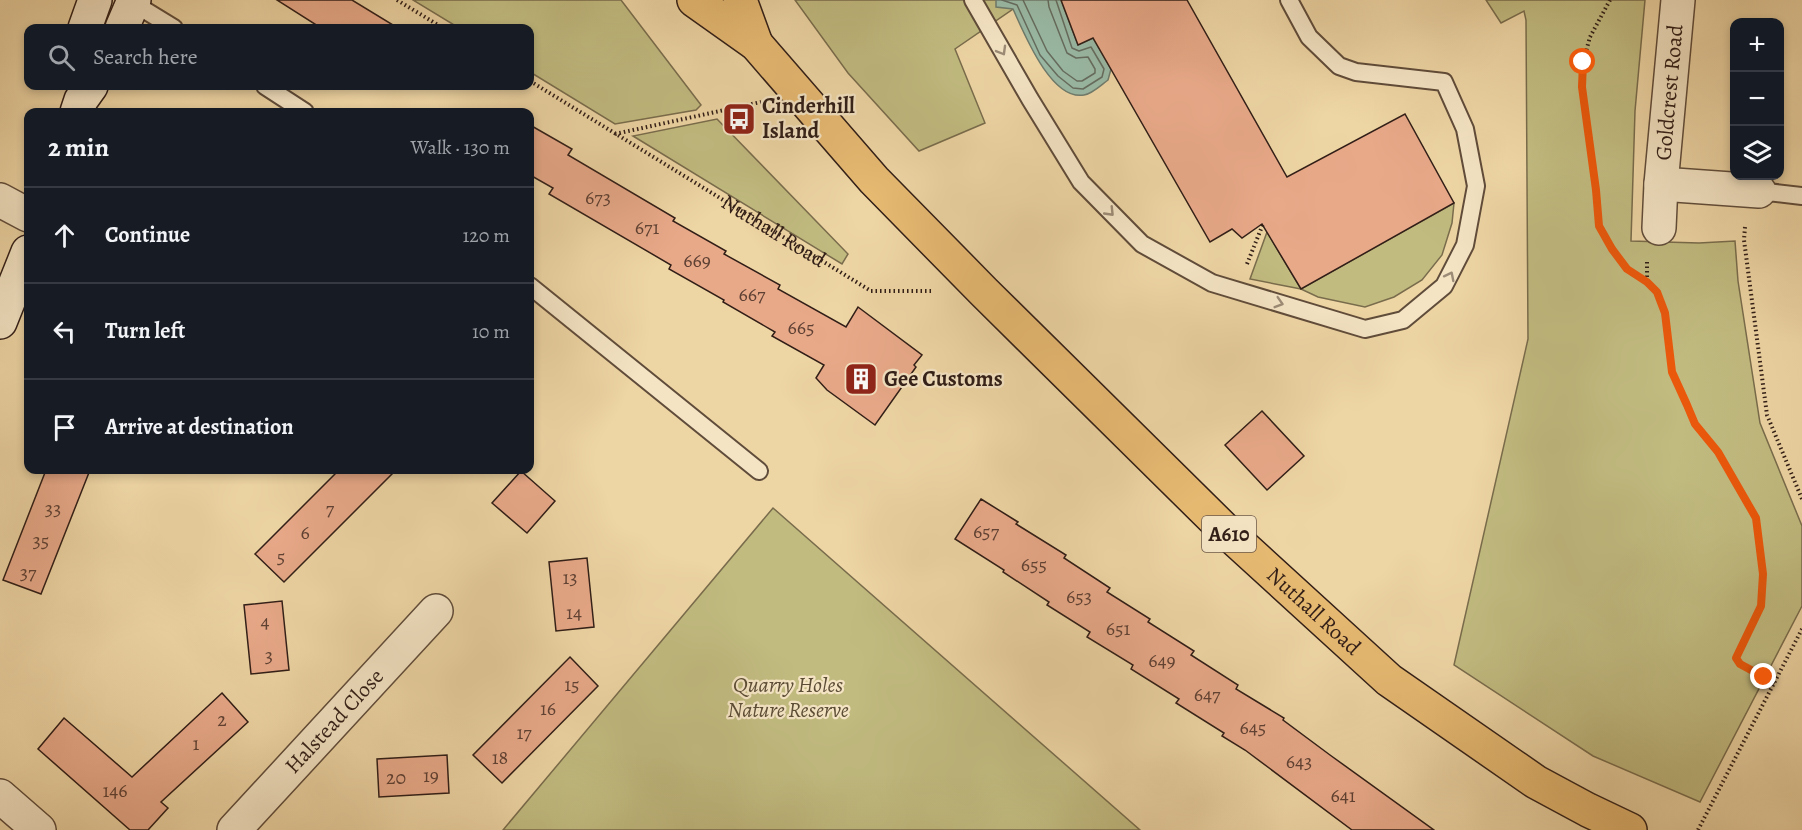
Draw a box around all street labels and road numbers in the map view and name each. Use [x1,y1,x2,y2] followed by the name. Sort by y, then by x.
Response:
[1648,23,1691,162] street label: Goldcrest Road
[715,187,832,275] street label: Nuthall Road
[1202,516,1256,552] road number: A610
[1260,560,1367,662] street label: Nuthall Road
[278,662,390,780] street label: Halstead Close

